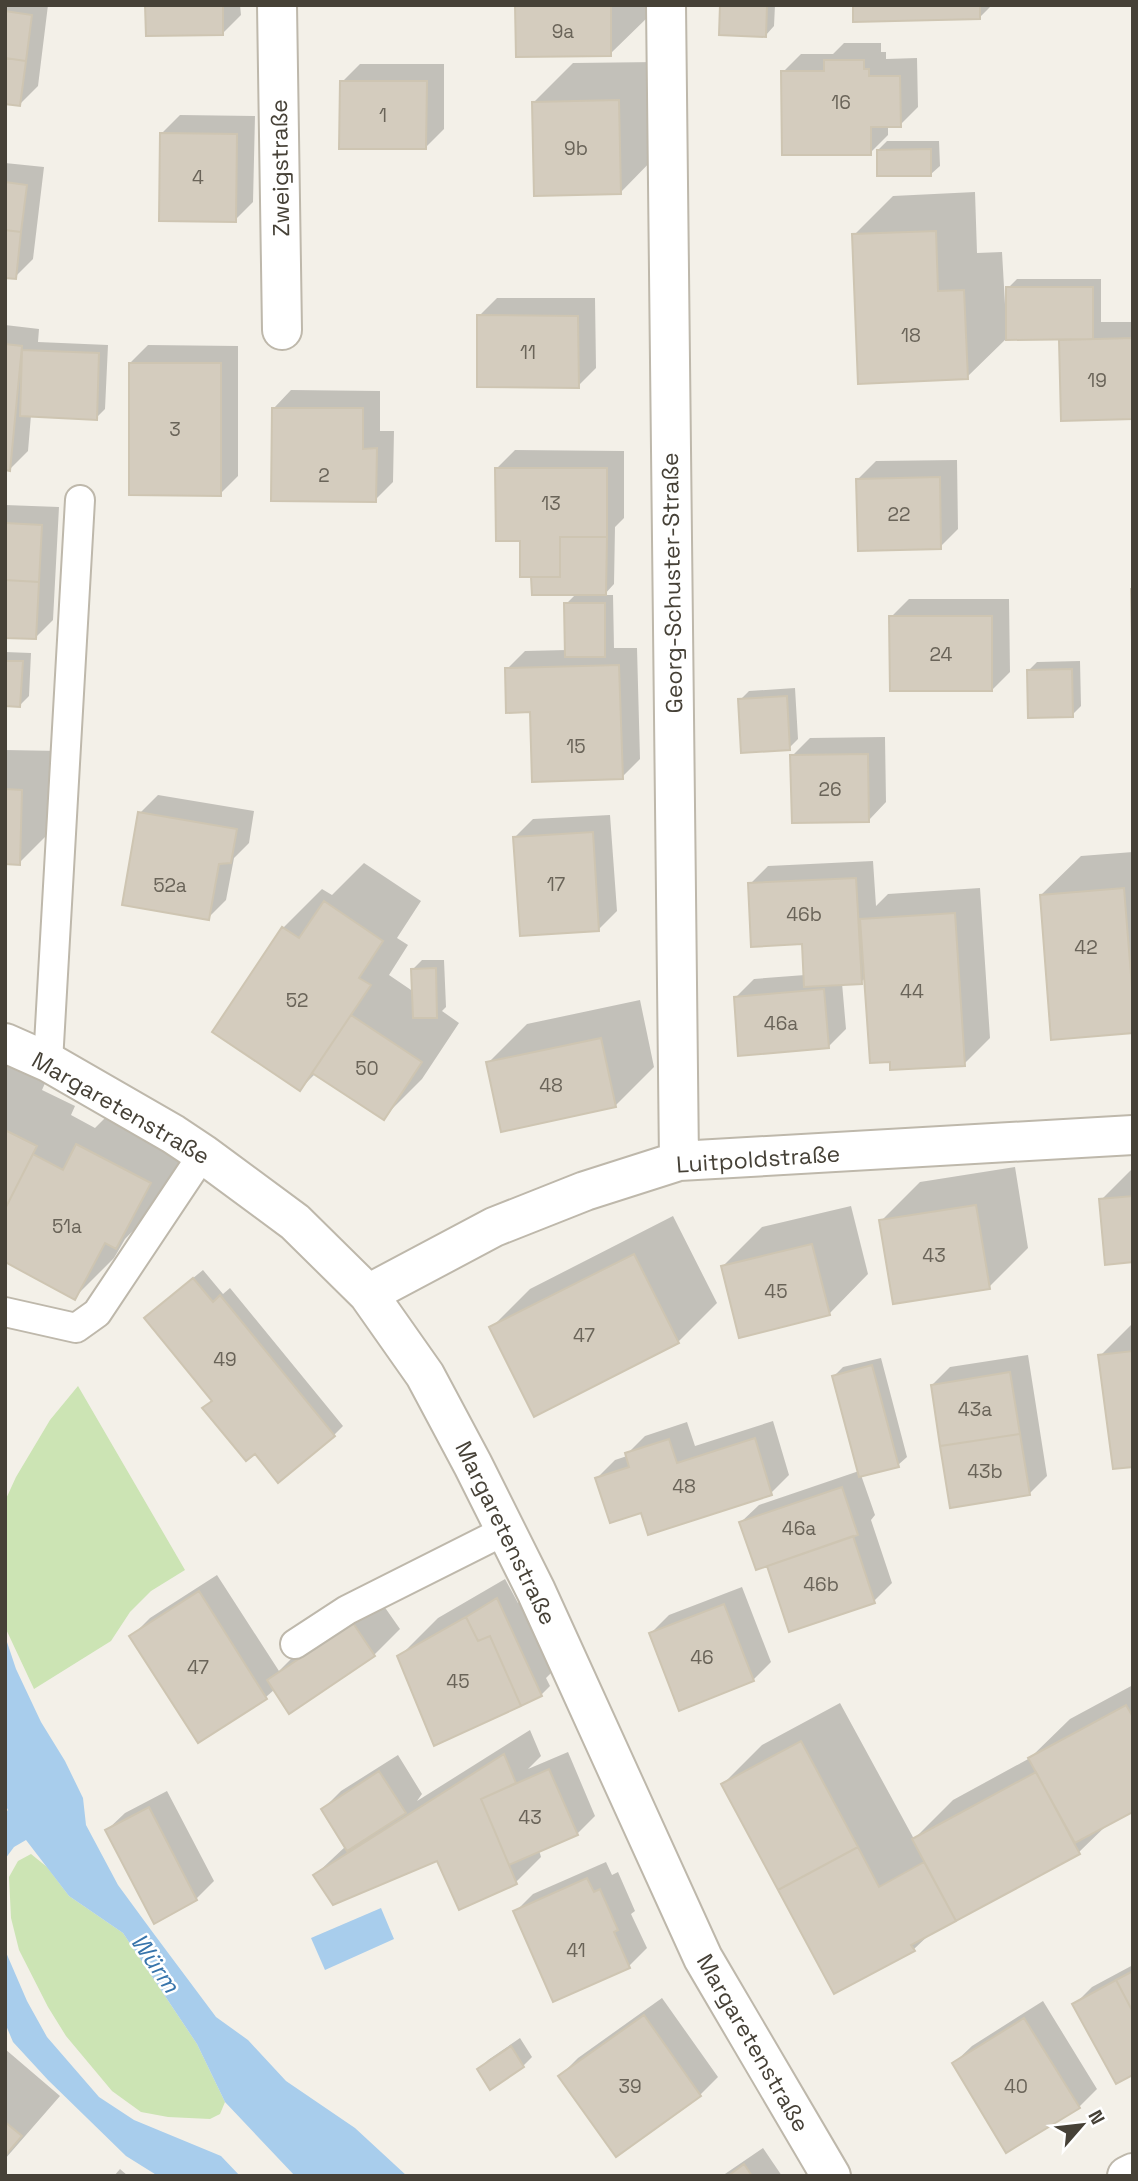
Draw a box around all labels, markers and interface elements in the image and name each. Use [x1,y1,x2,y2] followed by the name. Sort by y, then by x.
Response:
[552,19,574,44] house number: 9a
[831,90,851,115] house number: 16
[264,99,296,237] street label: Zweigstraße
[379,103,387,128] house number: 1
[564,136,588,161] house number: 9b
[192,165,204,190] house number: 4
[901,323,921,348] house number: 18
[520,340,536,365] house number: 11
[1087,368,1107,393] house number: 19
[169,417,181,442] house number: 3
[655,452,689,714] street label: Georg-Schuster-Straße
[318,463,330,488] house number: 2
[541,491,561,516] house number: 13
[888,502,910,527] house number: 22
[930,642,953,667] house number: 24
[566,734,586,759] house number: 15
[818,777,842,802] house number: 26
[547,872,566,897] house number: 17
[153,873,187,898] house number: 52a
[786,902,822,927] house number: 46b
[1074,935,1098,960] house number: 42
[900,979,924,1004] house number: 44
[286,988,308,1013] house number: 52
[764,1011,798,1036] house number: 46a
[27,1045,215,1171] street label: Margaretenstraße
[355,1056,379,1081] house number: 50
[539,1073,563,1098] house number: 48
[675,1138,841,1180] street label: Luitpoldstraße
[52,1214,82,1239] house number: 51a
[922,1243,946,1268] house number: 43
[764,1279,788,1304] house number: 45
[573,1323,595,1348] house number: 47
[213,1347,237,1372] house number: 49
[958,1397,992,1422] house number: 43a
[449,1436,563,1630] street label: Margaretenstraße
[967,1459,1003,1484] house number: 43b
[672,1474,696,1499] house number: 48
[782,1516,816,1541] house number: 46a
[803,1572,839,1597] house number: 46b
[690,1645,714,1670] house number: 46
[187,1655,209,1680] house number: 47
[446,1669,470,1694] house number: 45
[518,1805,542,1830] house number: 43
[124,1927,188,1999] water label: Würm
[566,1938,586,1963] house number: 41
[690,1949,816,2137] street label: Margaretenstraße
[618,2074,642,2099] house number: 39
[1004,2074,1028,2099] house number: 40
[1047,2090,1117,2160] north arrow
[1083,2106,1111,2129] text: N

